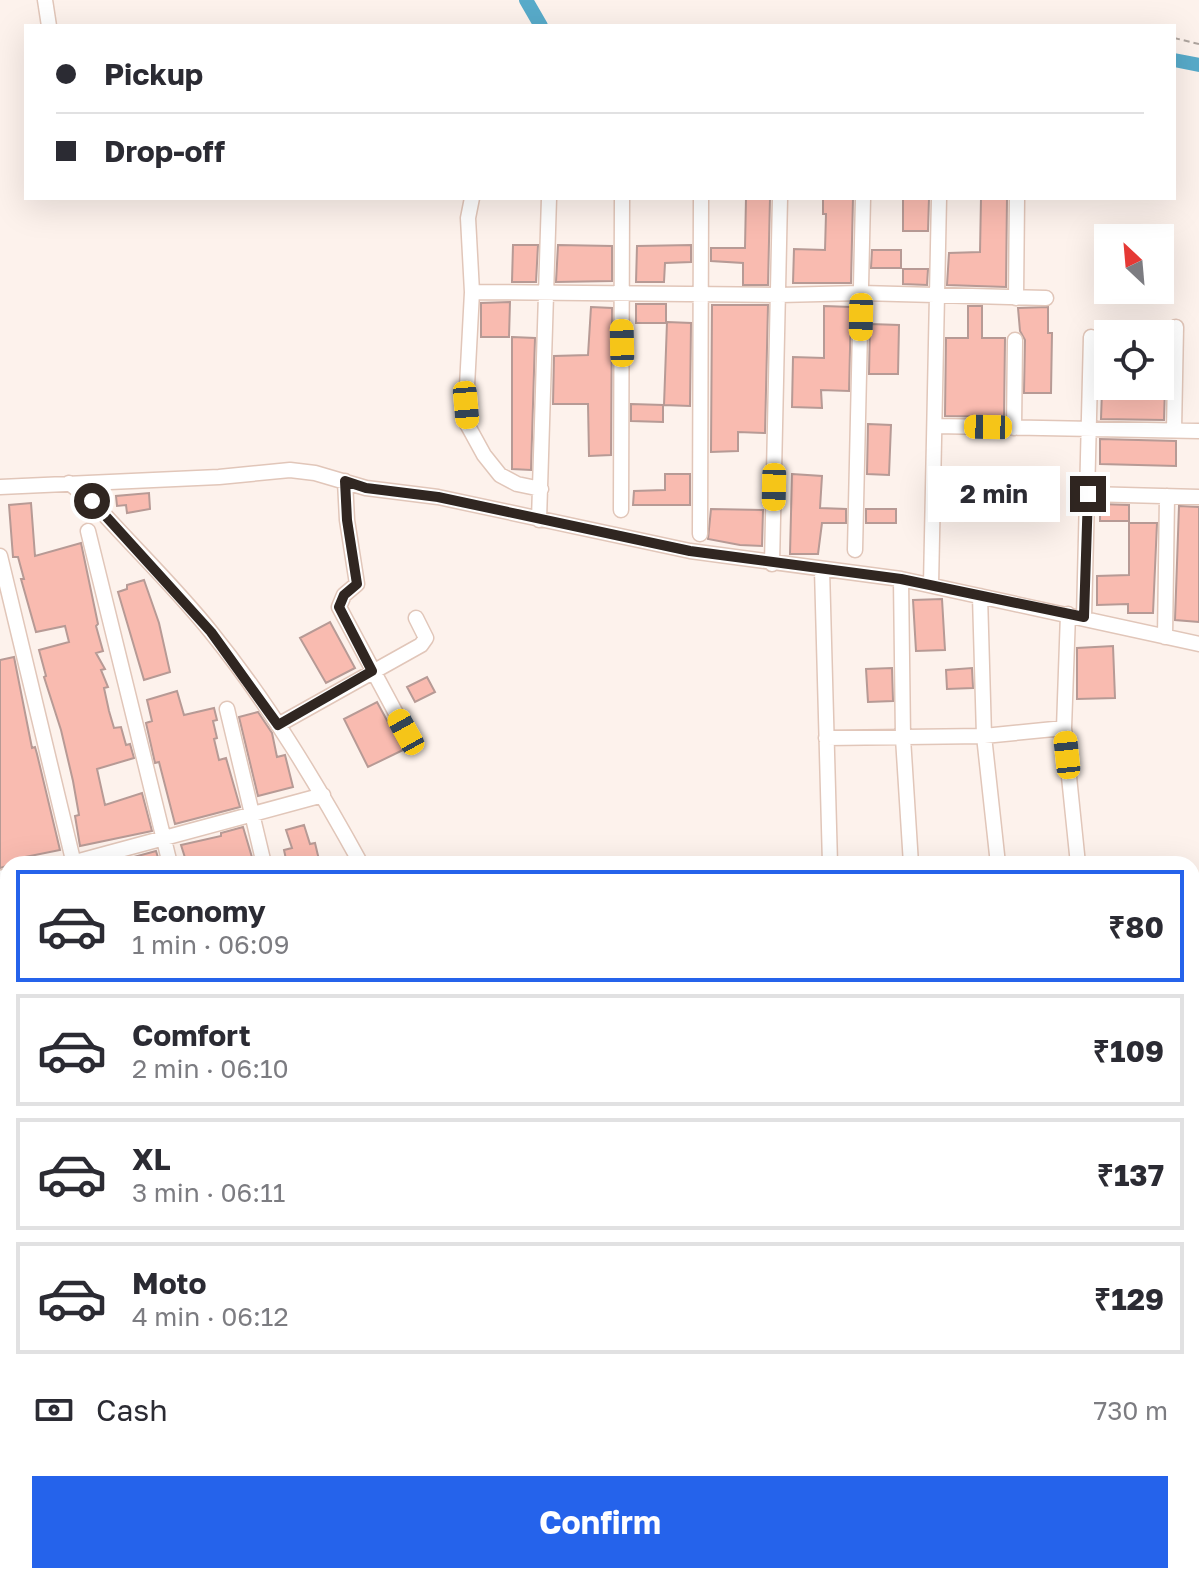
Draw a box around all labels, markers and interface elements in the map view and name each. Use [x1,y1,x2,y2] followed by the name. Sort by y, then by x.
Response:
[104,56,203,92] text: Pickup
[104,133,225,169] text: Drop-off
[1094,224,1174,304] north arrow
[1094,224,1174,400] map controls
[849,293,873,341] car
[610,319,634,367] car
[1094,320,1174,400] button: locate
[452,380,480,430] car
[964,415,1012,439] car
[762,463,786,511] car
[928,466,1060,522] callout: 2 min
[1070,476,1106,512] route end
[960,478,1028,509] text: 2 min
[74,483,110,519] route start
[384,705,428,759] car
[1053,730,1081,780] car
[36,890,108,962] icon: car
[132,893,266,929] text: Economy
[1108,909,1164,945] text: ₹80
[132,929,289,960] text: 1 min · 06:09
[36,1014,108,1086] icon: car
[132,1017,251,1053] text: Comfort
[1093,1033,1164,1069] text: ₹109
[132,1053,289,1084] text: 2 min · 06:10
[36,1138,108,1210] icon: car
[132,1141,171,1177] text: XL
[1097,1157,1164,1193] text: ₹137
[132,1177,285,1208] text: 3 min · 06:11
[36,1262,108,1334] icon: car
[132,1265,207,1301] text: Moto
[1094,1281,1164,1317] text: ₹129
[132,1301,288,1332] text: 4 min · 06:12
[32,1388,76,1432] icon: cash
[96,1392,168,1428] text: Cash
[1093,1395,1168,1426] text: 730 m
[32,1476,1168,1568] button: Confirm

